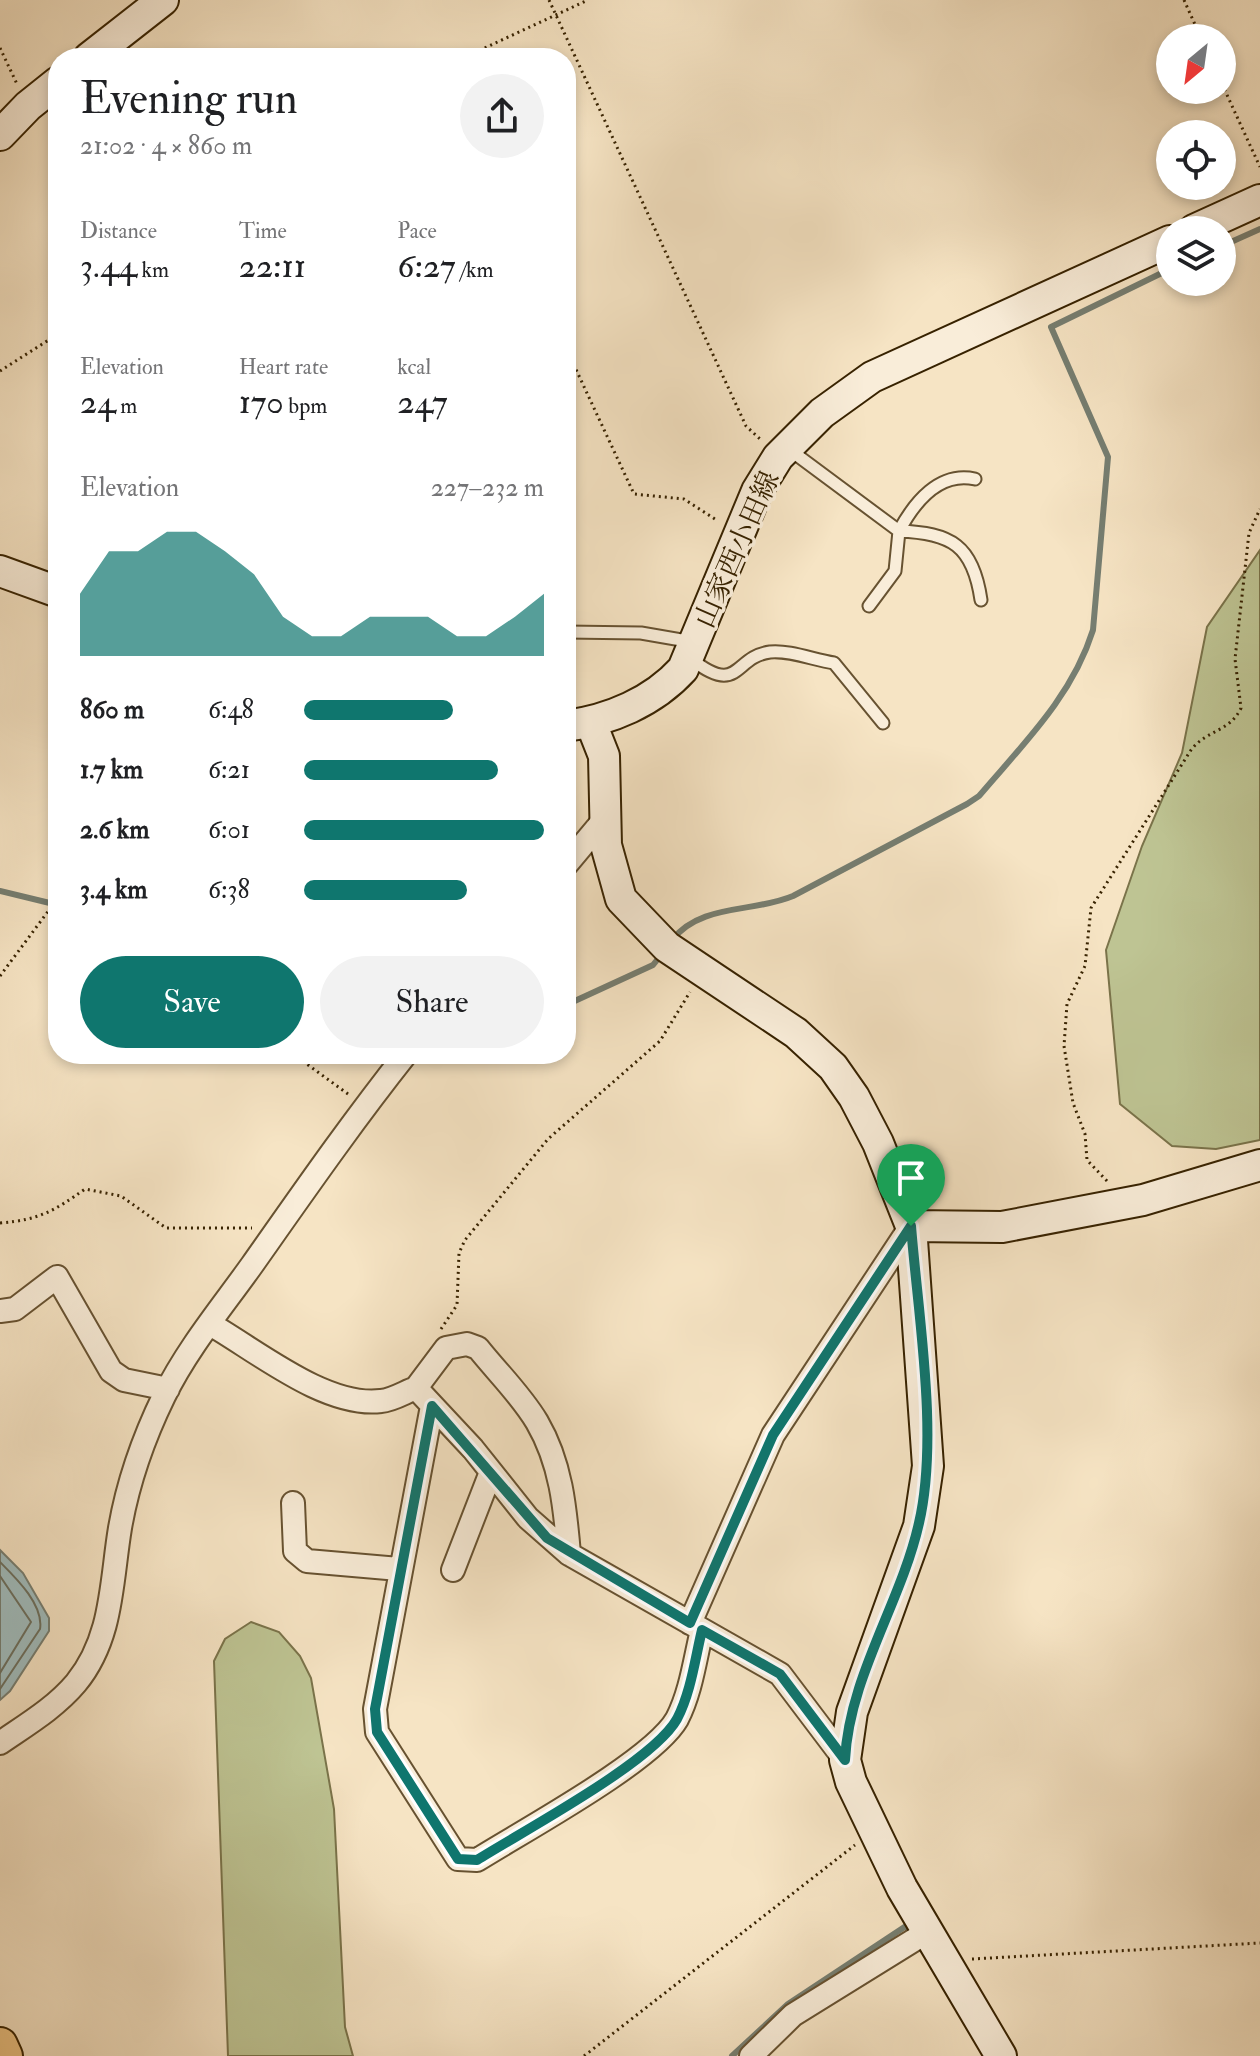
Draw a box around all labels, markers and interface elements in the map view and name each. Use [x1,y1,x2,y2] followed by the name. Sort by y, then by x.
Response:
[1156,24,1236,104] north arrow
[1156,24,1236,296] map controls
[80,72,298,127] text: Evening run
[460,74,544,158] button: share
[1156,120,1236,200] button: locate
[80,130,252,162] text: 21:02 · 4 × 860 m
[1156,216,1236,296] button: layers
[80,217,157,245] text: Distance
[239,217,287,245] text: Time
[397,217,437,245] text: Pace
[80,245,137,288] text: 3.44
[239,245,306,288] text: 22:11
[397,245,456,288] text: 6:27
[137,256,169,284] text: km
[456,256,494,284] text: /km
[80,353,164,381] text: Elevation
[239,353,328,381] text: Heart rate
[397,353,431,381] text: kcal
[80,381,116,424] text: 24
[239,381,284,424] text: 170
[397,381,448,424] text: 247
[116,392,137,420] text: m
[284,392,327,420] text: bpm
[687,466,788,633] street label: 山家西小田線
[80,472,179,504] text: Elevation
[431,472,544,504] text: 227–232 m
[80,694,144,726] text: 860 m
[208,694,254,726] text: 6:48
[80,754,143,786] text: 1.7 km
[208,754,250,786] text: 6:21
[80,814,149,846] text: 2.6 km
[208,814,250,846] text: 6:01
[80,874,147,906] text: 3.4 km
[208,874,250,906] text: 6:38
[80,956,304,1048] button: Save
[320,956,544,1048] button: Share
[877,1144,945,1226] pin
[889,1156,933,1200] icon: arrive

